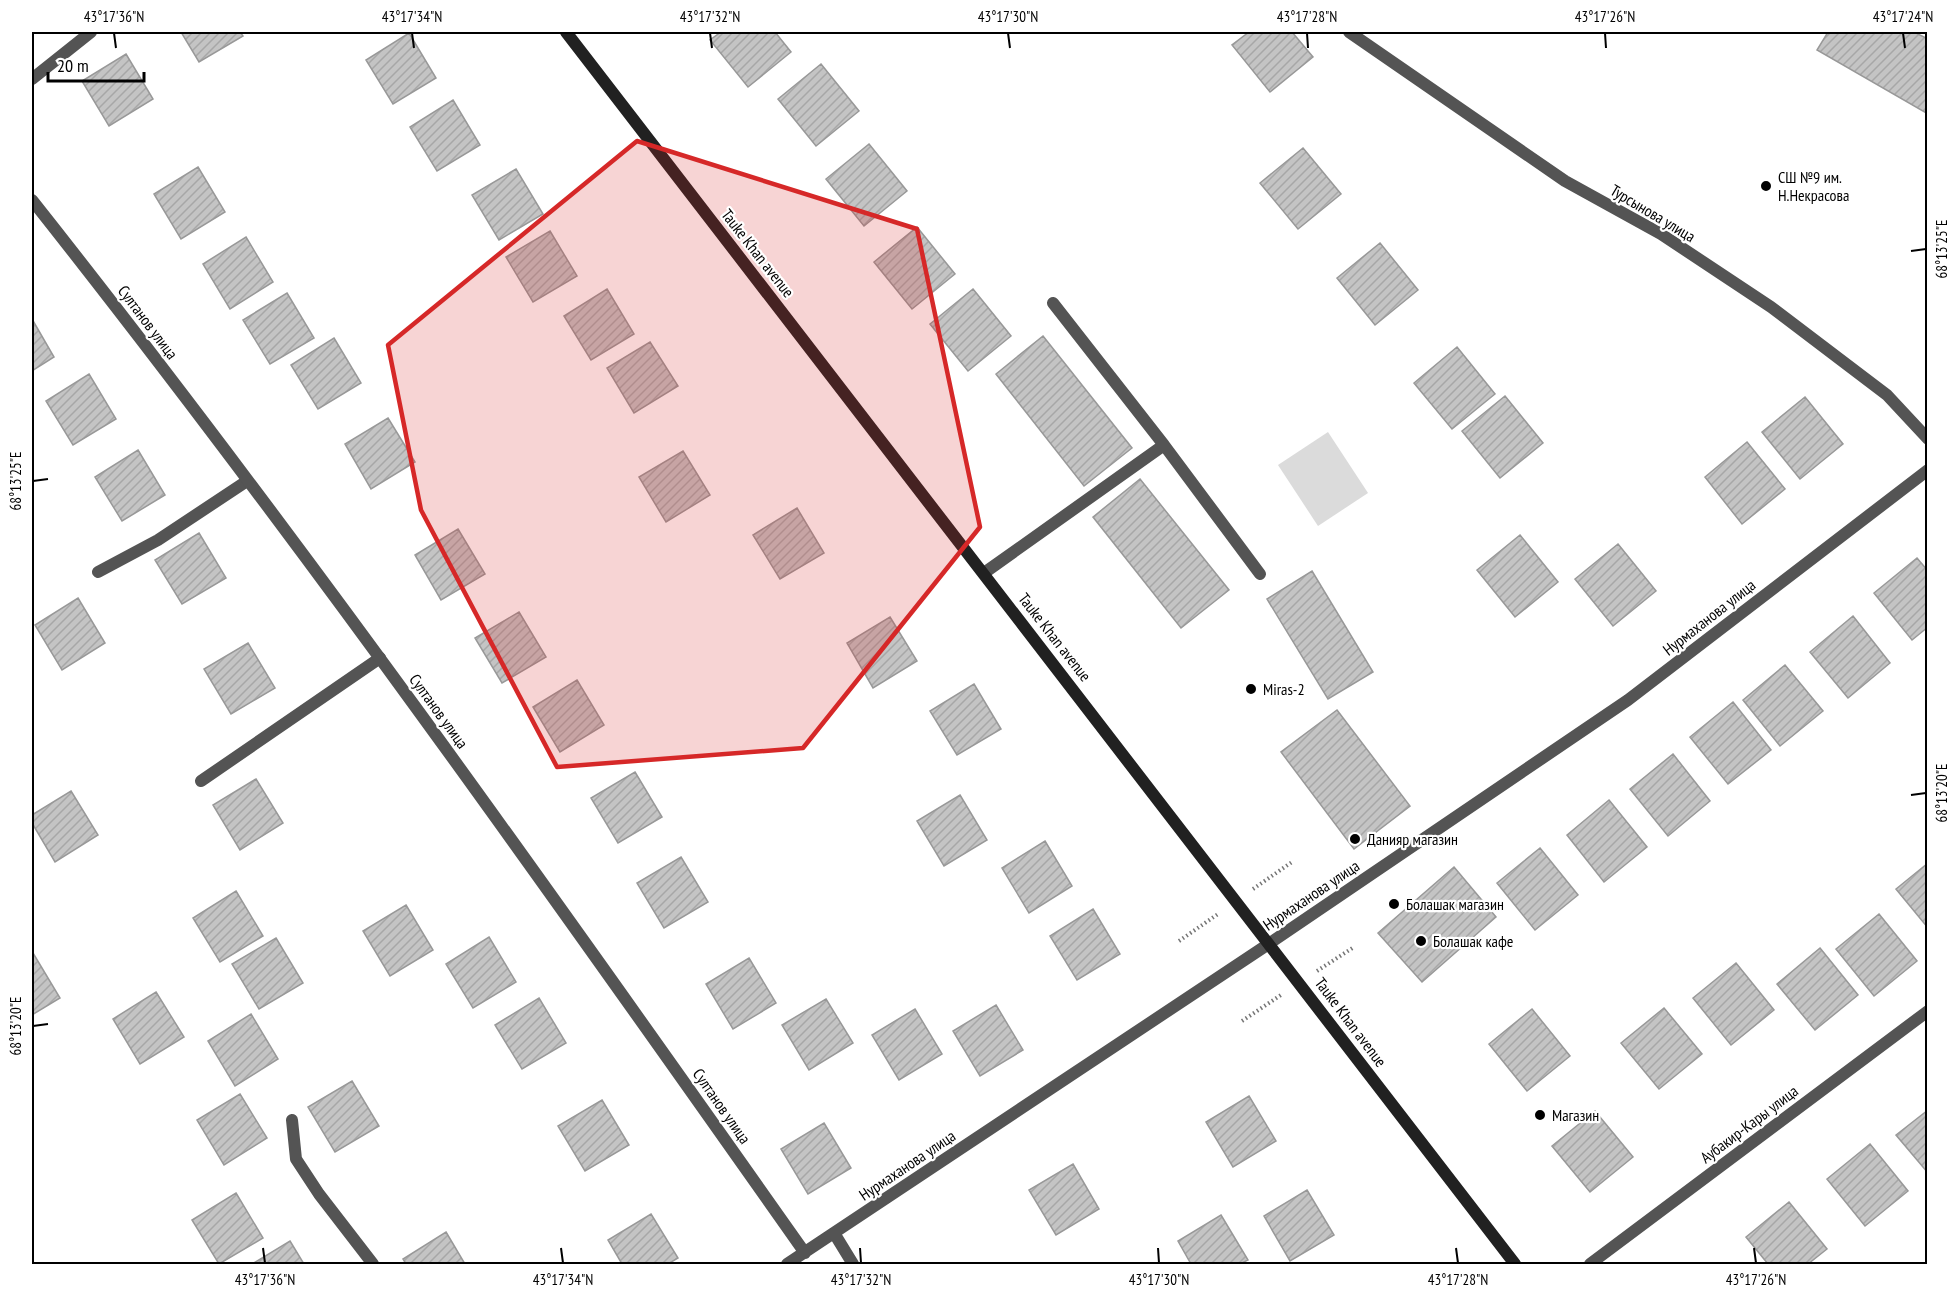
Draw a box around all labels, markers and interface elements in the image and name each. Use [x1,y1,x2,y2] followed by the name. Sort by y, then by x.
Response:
[84,7,144,26] text: 43°17'36"N
[382,7,442,26] text: 43°17'34"N
[680,7,740,26] text: 43°17'32"N
[978,7,1038,26] text: 43°17'30"N
[1277,7,1337,26] text: 43°17'28"N
[1575,7,1635,26] text: 43°17'26"N
[1873,7,1933,26] text: 43°17'24"N
[48,45,144,83] scale bar
[57,54,89,77] text: 20 m
[1778,167,1849,205] place label: СШ №9 им. Н.Некрасова
[1759,179,1773,193] marker: СШ №9 им. Н.Некрасова
[1607,180,1699,246] street label: Турсынова улица
[717,205,799,301] street label: Tauke Khan avenue
[1932,219,1951,279] text: 68°13'25"E
[114,281,182,363] street label: Султанов улица
[6,451,25,511] text: 68°13'25"E
[1659,575,1759,659] street label: Нурмаханова улица
[1014,589,1096,685] street label: Tauke Khan avenue
[405,670,473,752] street label: Султанов улица
[1263,679,1305,699] place label: Miras-2
[1244,682,1258,696] marker: Miras-2
[1932,763,1951,823] text: 68°13'20"E
[1367,829,1458,849] place label: Данияр магазин
[1348,832,1362,846] marker: Данияр магазин
[1259,855,1363,935] street label: Нурмаханова улица
[1406,894,1504,914] place label: Болашак магазин
[1387,897,1401,911] marker: Болашак магазин
[1433,931,1513,951] place label: Болашак кафе
[1414,934,1428,948] marker: Болашак кафе
[1311,973,1391,1071] street label: Tauke Khan avenue
[6,996,25,1056] text: 68°13'20"E
[689,1064,755,1148] street label: Султанов улица
[1696,1081,1802,1167] street label: Аубакир-Кары улица
[1552,1105,1599,1125] place label: Магазин
[1533,1108,1547,1122] marker: Магазин
[855,1125,959,1205] street label: Нурмаханова улица
[235,1270,295,1289] text: 43°17'36"N
[533,1270,593,1289] text: 43°17'34"N
[831,1270,891,1289] text: 43°17'32"N
[1129,1270,1189,1289] text: 43°17'30"N
[1428,1270,1488,1289] text: 43°17'28"N
[1726,1270,1786,1289] text: 43°17'26"N

